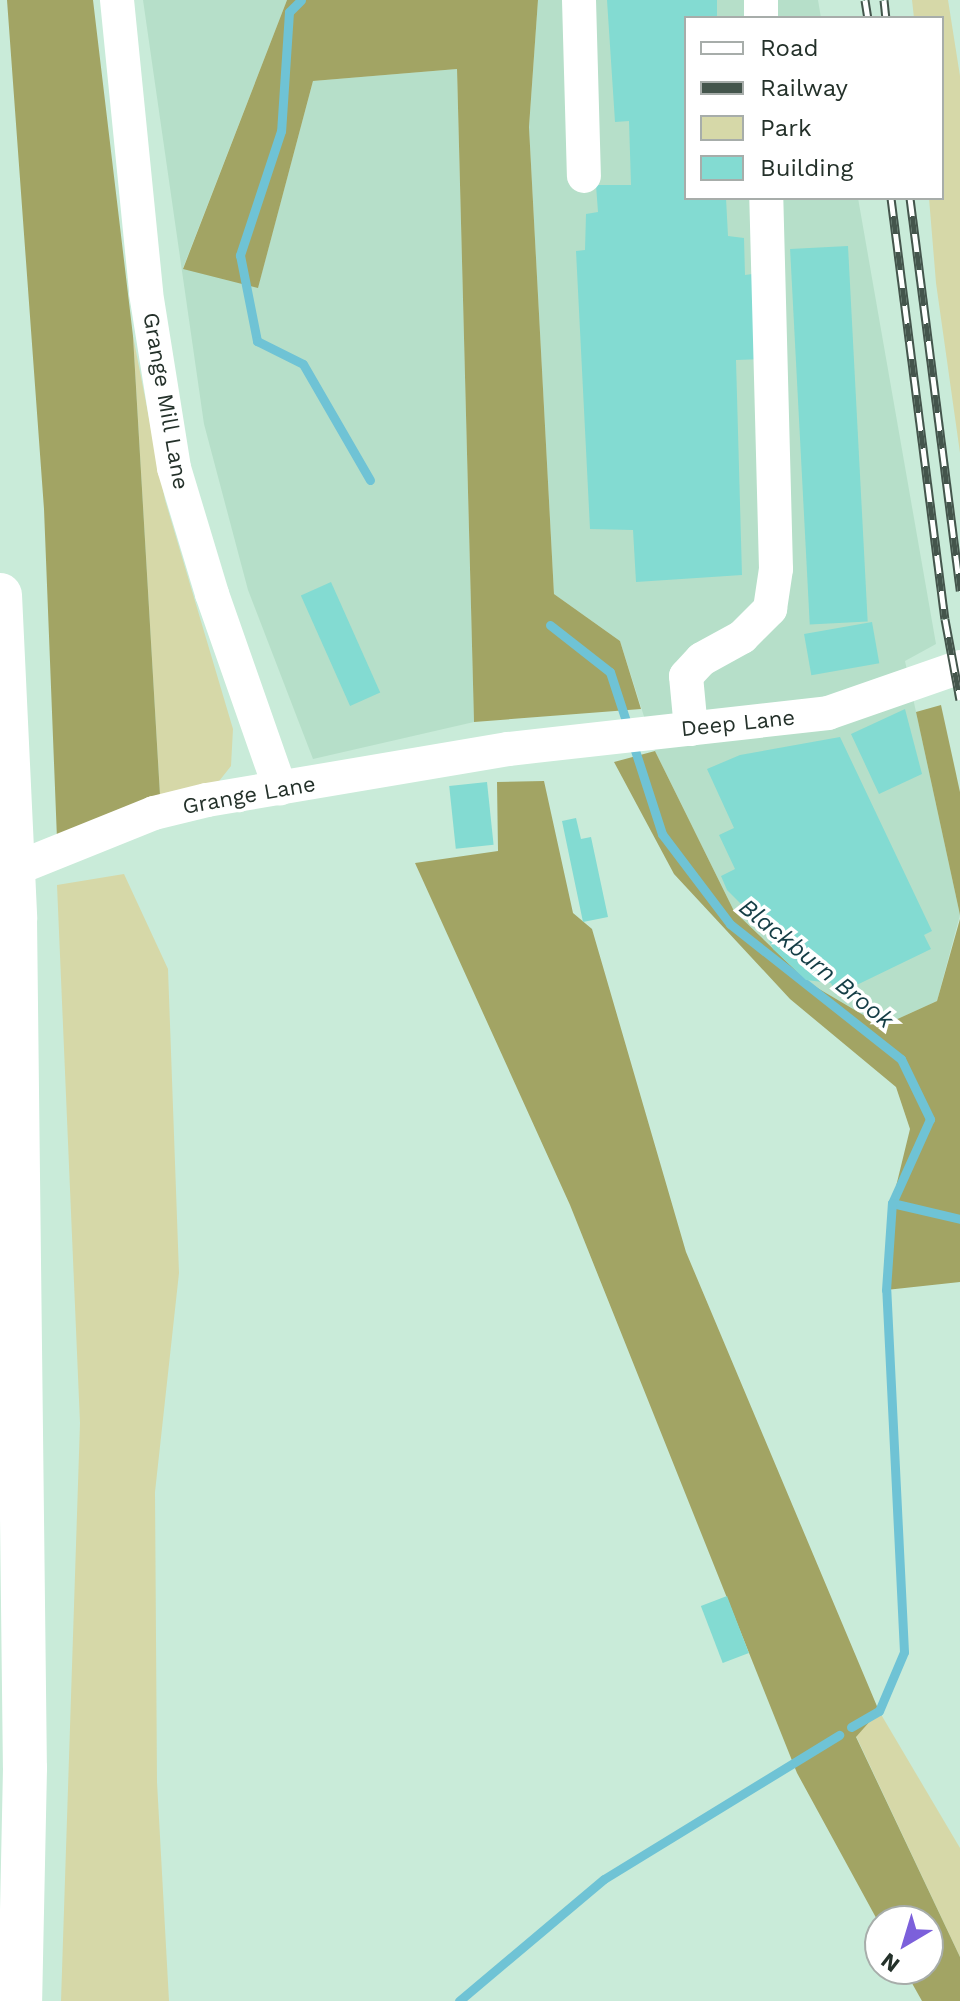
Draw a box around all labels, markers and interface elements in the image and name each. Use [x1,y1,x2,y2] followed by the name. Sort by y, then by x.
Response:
[684,16,944,200] legend
[760,34,819,62] text: Road
[760,74,848,102] text: Railway
[760,114,812,142] text: Park
[760,154,853,182] text: Building
[137,310,195,492] street label: Grange Mill Lane
[680,704,796,742] street label: Deep Lane
[180,770,318,820] street label: Grange Lane
[733,893,899,1035] water label: Blackburn Brook
[864,1905,944,1985] north arrow
[876,1948,904,1978] text: N

